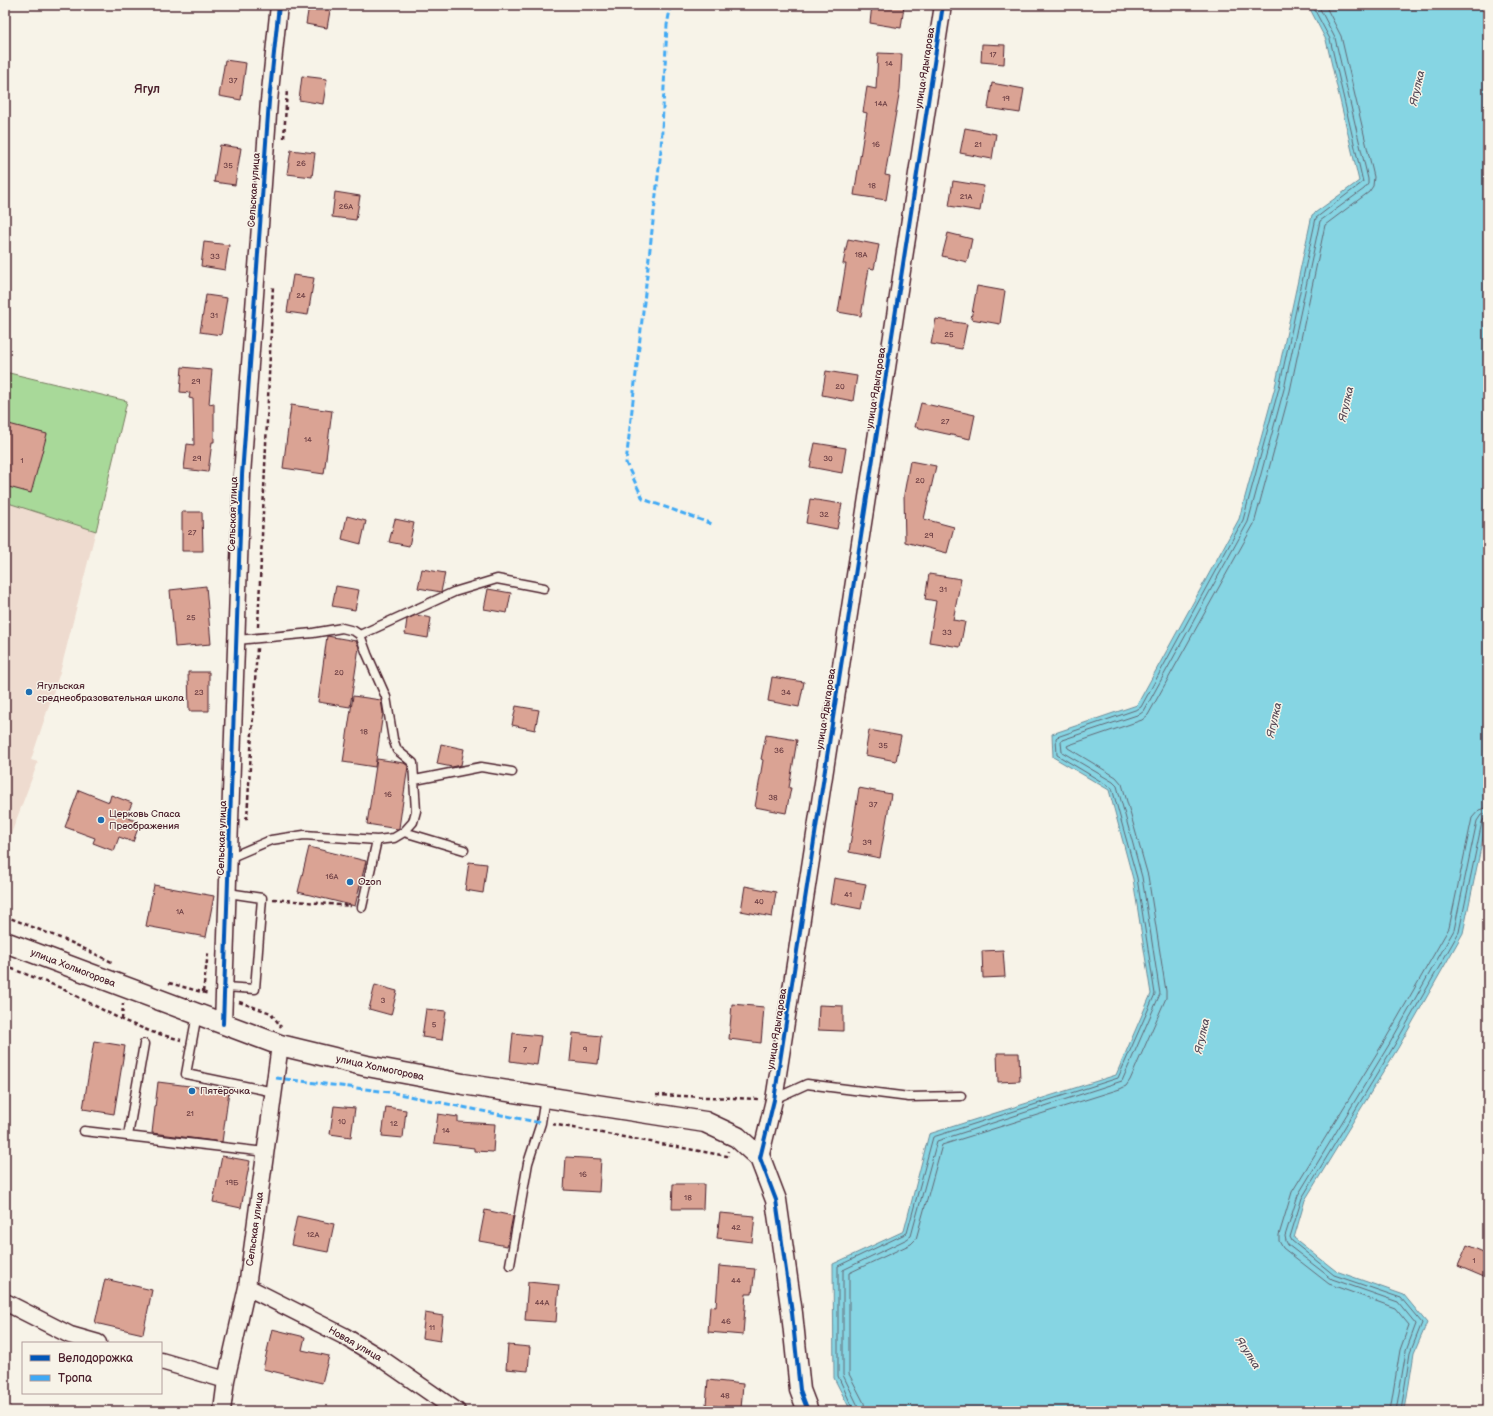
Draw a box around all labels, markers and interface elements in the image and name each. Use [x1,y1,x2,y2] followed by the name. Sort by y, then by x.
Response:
[913,26,937,110] street label: улица Ядыгарова
[989,50,997,59] house number: 17
[885,59,893,68] house number: 14
[1406,69,1427,108] water label: Ягулка
[229,76,237,85] house number: 37
[134,82,160,97] district label: Ягул
[1002,94,1010,103] house number: 19
[875,99,888,108] house number: 14А
[872,140,880,149] house number: 16
[974,140,982,149] house number: 21
[245,152,263,228] street label: Сельская улица
[296,159,306,168] house number: 26
[223,161,233,170] house number: 35
[868,181,876,190] house number: 18
[960,192,972,201] house number: 21А
[339,202,353,211] house number: 26А
[855,250,867,259] house number: 18А
[210,252,220,261] house number: 33
[296,291,306,300] house number: 24
[210,311,218,320] house number: 31
[944,330,954,339] house number: 25
[864,346,888,430] street label: улица Ядыгарова
[191,377,201,386] house number: 29
[835,382,845,391] house number: 20
[1335,385,1356,424] water label: Ягулка
[941,417,949,426] house number: 27
[304,435,312,444] house number: 14
[192,454,202,463] house number: 29
[823,454,833,463] house number: 30
[20,456,24,465] house number: 1
[226,476,240,552] street label: Сельская улица
[915,476,925,485] house number: 20
[819,510,829,519] house number: 32
[188,528,196,537] house number: 27
[924,531,934,540] house number: 29
[939,585,947,594] house number: 31
[186,613,196,622] house number: 25
[942,628,952,637] house number: 33
[814,667,838,751] street label: улица Ядыгарова
[334,668,344,677] house number: 20
[37,680,184,704] place label: Ягульская среднеобразовательная школа
[24,687,34,697] marker: Ягульская среднеобразовательная школа
[194,688,204,697] house number: 23
[781,688,791,697] house number: 34
[1263,701,1284,740] water label: Ягулка
[360,727,368,736] house number: 18
[878,741,888,750] house number: 35
[774,746,784,755] house number: 36
[384,790,392,799] house number: 16
[768,793,778,802] house number: 38
[215,800,229,876] street label: Сельская улица
[869,800,877,809] house number: 37
[109,808,180,832] place label: Церковь Спаса Преображения
[96,815,106,825] marker: Церковь Спаса Преображения
[862,838,872,847] house number: 39
[326,872,339,881] house number: 16А
[358,876,382,888] place label: Ozon
[345,877,355,887] marker: Ozon
[844,890,852,899] house number: 41
[754,897,764,906] house number: 40
[176,907,184,916] house number: 1А
[29,946,117,990] street label: улица Холмогорова
[765,987,789,1071] street label: улица Ядыгарова
[381,996,386,1005] house number: 3
[1191,1017,1212,1056] water label: Ягулка
[432,1020,437,1029] house number: 5
[523,1045,527,1054] house number: 7
[583,1045,588,1054] house number: 9
[335,1053,425,1083] street label: улица Холмогорова
[200,1085,250,1097] place label: Пятёрочка
[187,1086,197,1096] marker: Пятёрочка
[186,1109,194,1118] house number: 21
[338,1117,346,1126] house number: 10
[390,1119,398,1128] house number: 12
[442,1126,450,1135] house number: 14
[579,1170,587,1179] house number: 16
[225,1178,239,1187] house number: 19Б
[244,1191,266,1267] street label: Сельская улица
[684,1193,692,1202] house number: 18
[731,1223,741,1232] house number: 42
[307,1230,319,1239] house number: 12А
[1472,1256,1476,1265] house number: 1
[731,1276,741,1285] house number: 44
[535,1298,549,1307] house number: 44А
[721,1317,731,1326] house number: 46
[429,1323,435,1332] house number: 11
[326,1324,384,1364] street label: Новая улица
[1232,1334,1263,1372] water label: Ягулка
[22,1342,162,1394] legend
[58,1351,133,1366] text: Велодорожка
[58,1371,92,1386] text: Тропа
[720,1391,730,1400] house number: 48

